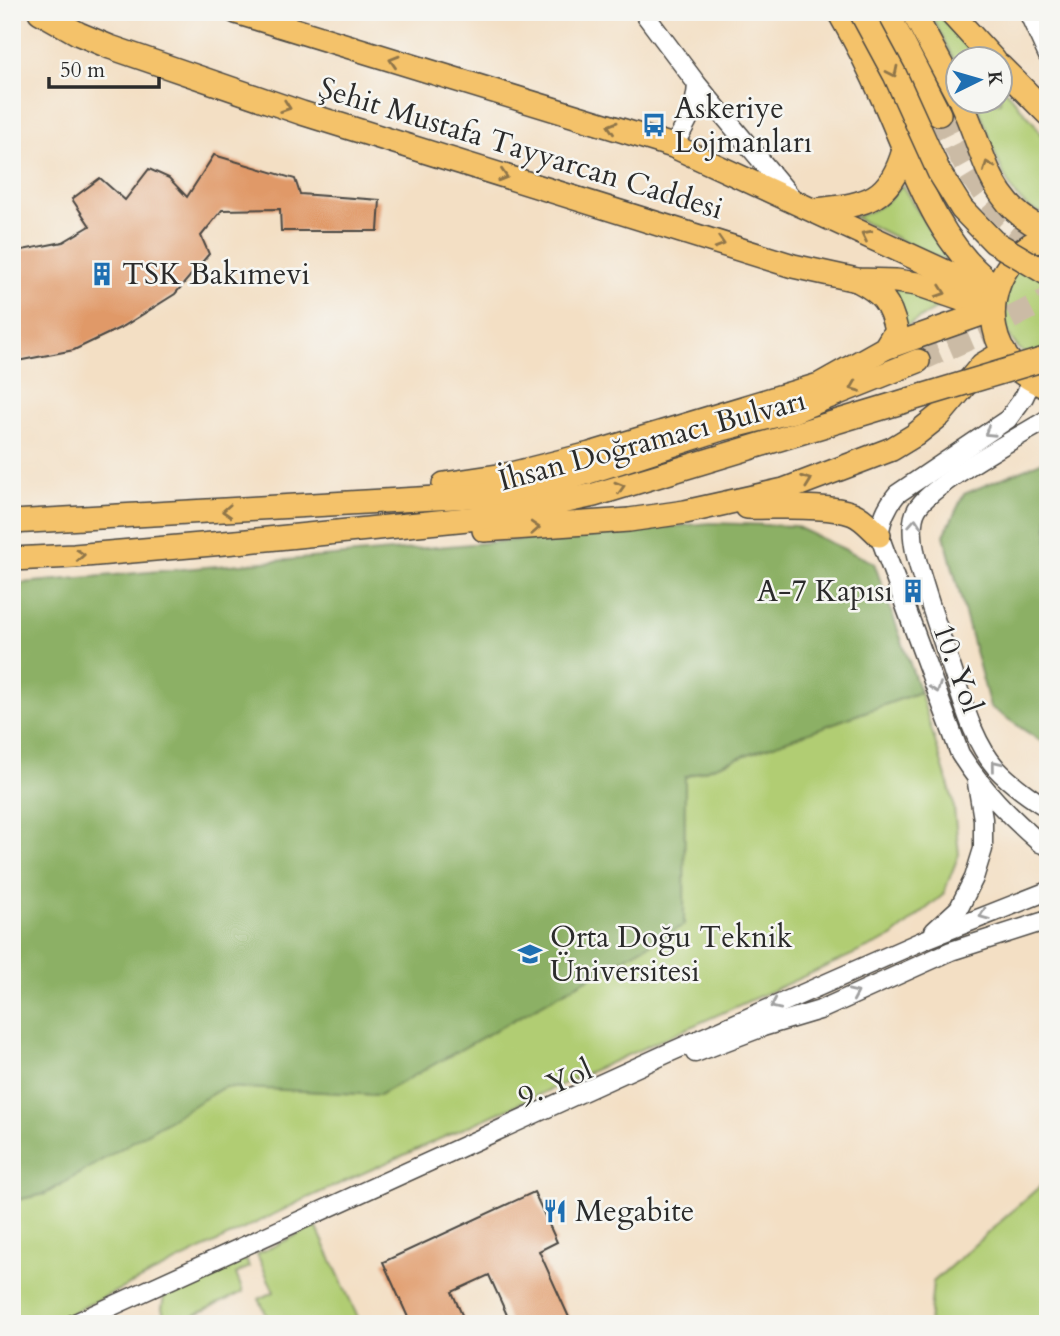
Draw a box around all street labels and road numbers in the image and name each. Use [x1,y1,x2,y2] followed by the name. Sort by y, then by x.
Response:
[314,67,728,230] street label: Şehit Mustafa Tayyarcan Caddesi
[494,380,810,501] street label: İhsan Doğramacı Bulvarı
[922,618,993,719] street label: 10. Yol
[512,1049,599,1118] street label: 9. Yol

